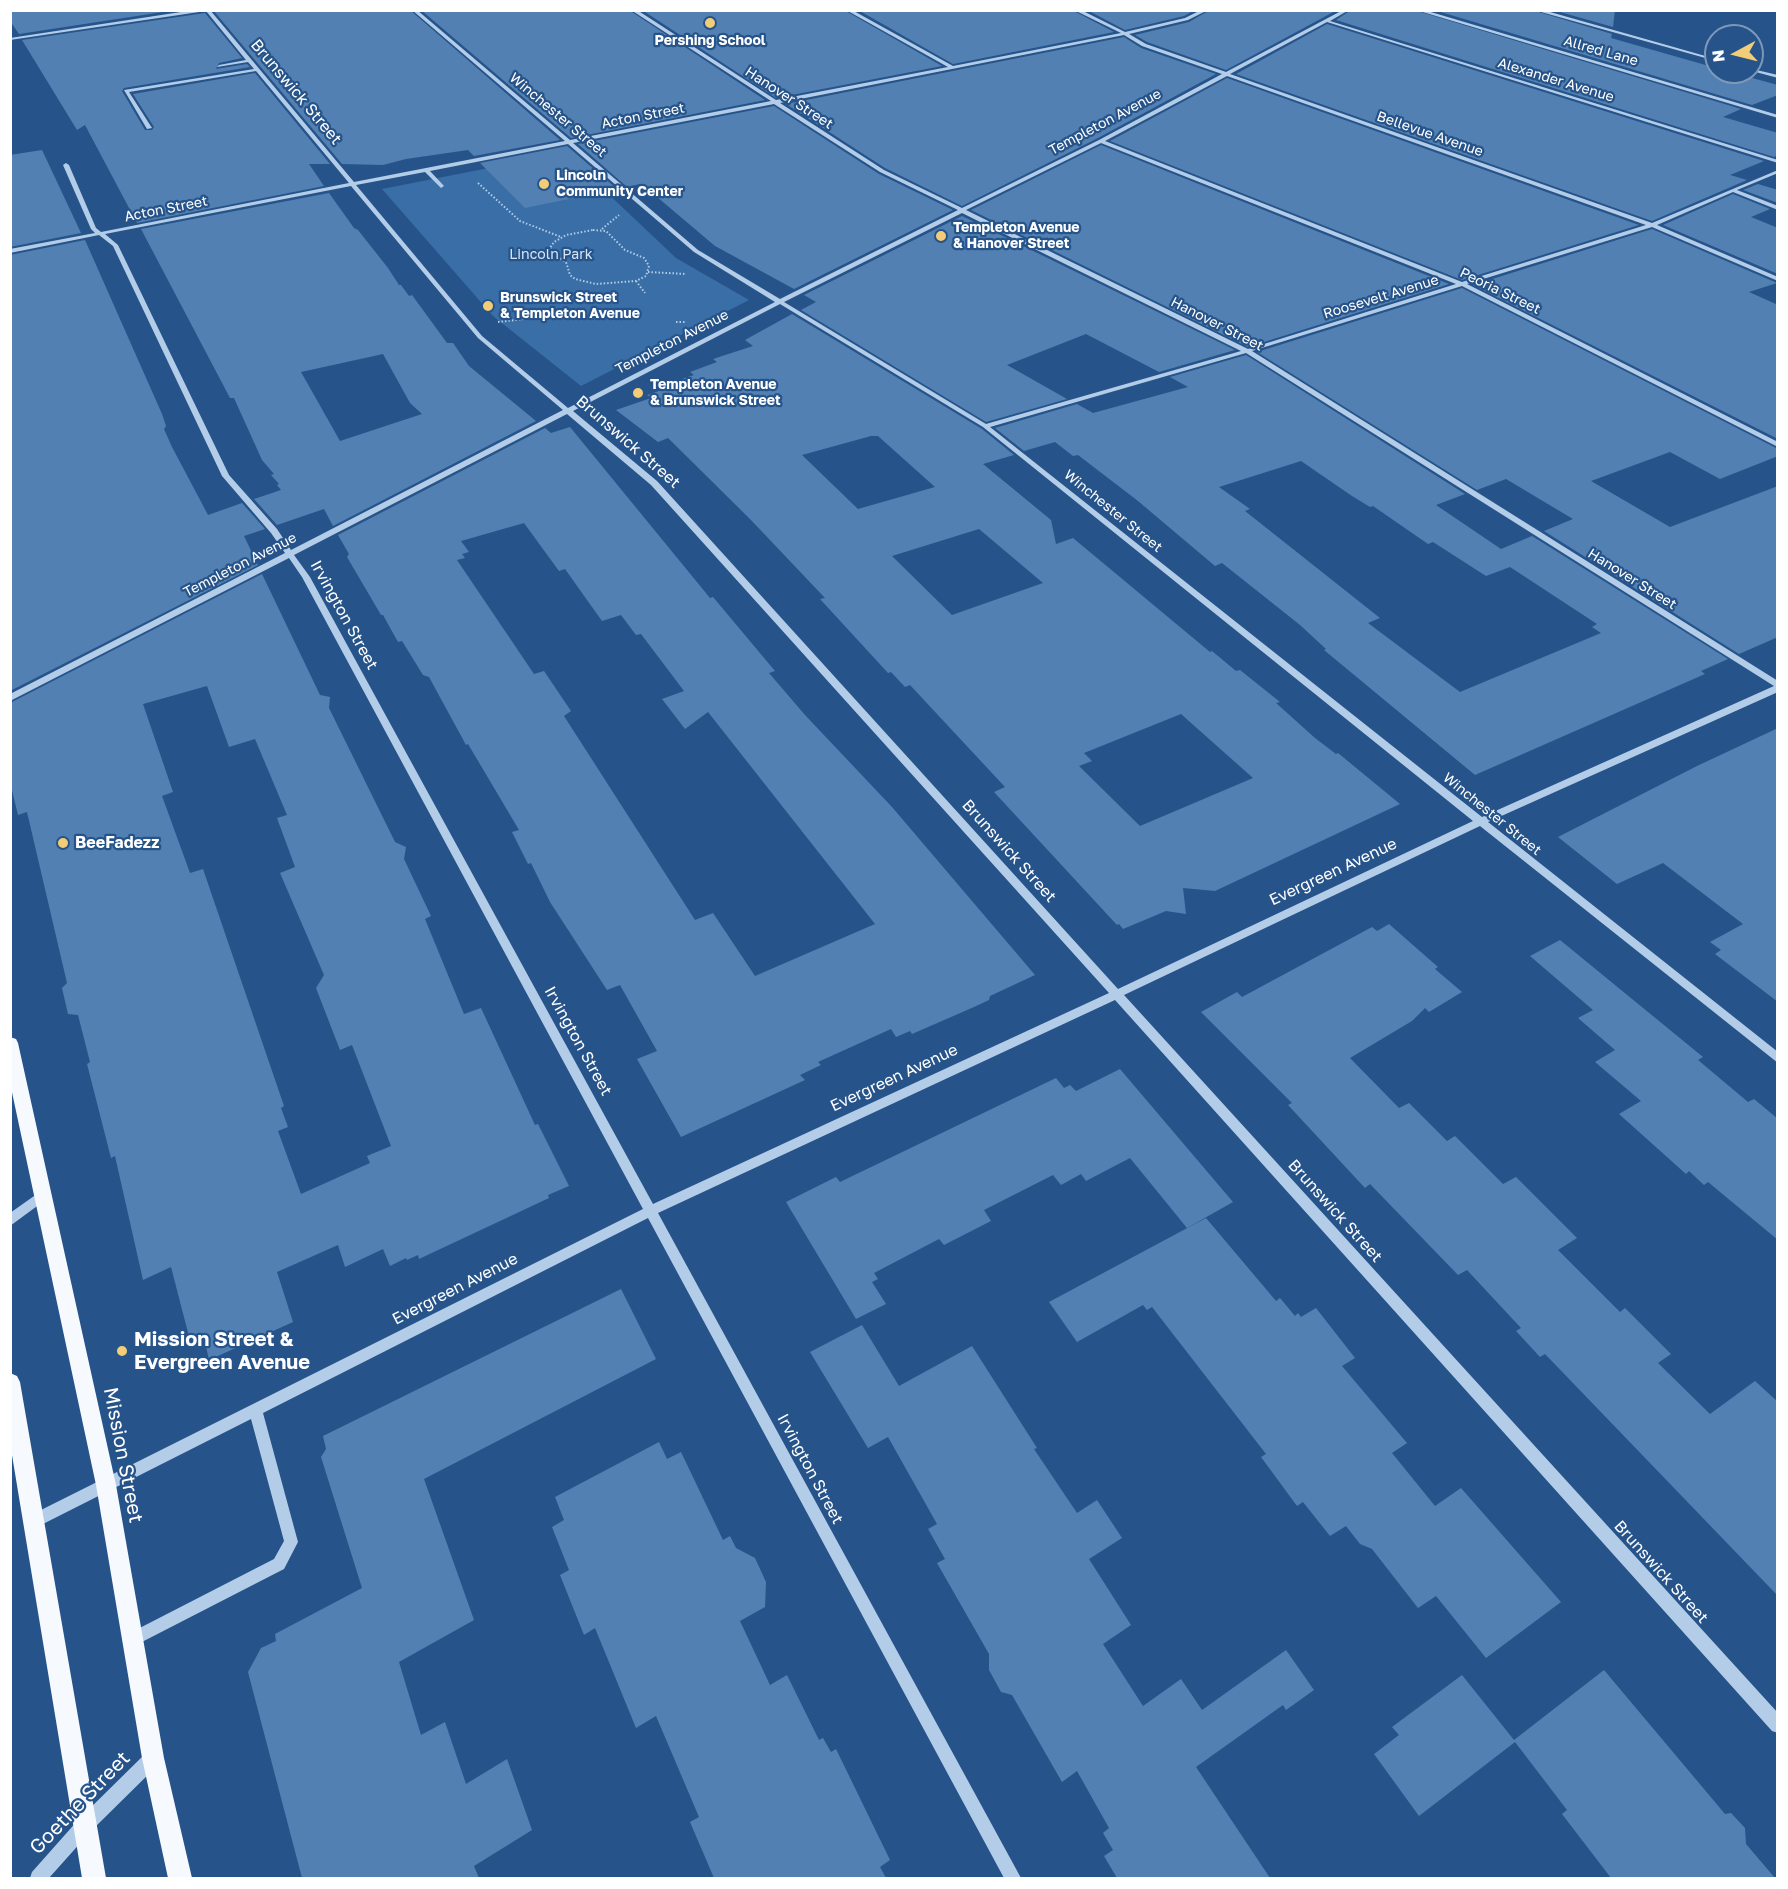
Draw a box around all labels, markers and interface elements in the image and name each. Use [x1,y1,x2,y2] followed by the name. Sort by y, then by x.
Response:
[703,16,717,30] marker: Pershing School
[1704,24,1764,84] north arrow
[1562,32,1640,70] street label: Allred Lane
[654,33,766,49] place label: Pershing School
[246,36,346,148] street label: Brunswick Street
[1707,49,1729,63] text: N
[1496,54,1616,106] street label: Alexander Avenue
[742,63,836,133] street label: Hanover Street
[506,69,610,161] street label: Winchester Street
[1046,85,1164,159] street label: Templeton Avenue
[600,100,686,132] street label: Acton Street
[1375,108,1485,160] street label: Bellevue Avenue
[556,168,683,200] place label: Lincoln Community Center
[537,177,551,191] marker: Lincoln Community Center
[123,193,209,225] street label: Acton Street
[953,220,1079,252] place label: Templeton Avenue & Hanover Street
[934,229,948,243] marker: Templeton Avenue & Hanover Street
[509,247,593,263] park label: Lincoln Park
[1457,264,1543,318] street label: Peoria Street
[1321,271,1441,323] street label: Roosevelt Avenue
[500,290,640,322] place label: Brunswick Street & Templeton Avenue
[1168,294,1266,354] street label: Hanover Street
[481,299,495,313] marker: Brunswick Street & Templeton Avenue
[613,306,731,378] street label: Templeton Avenue
[650,377,781,410] place label: Templeton Avenue & Brunswick Street
[631,386,645,400] marker: Templeton Avenue & Brunswick Street
[572,392,684,492] street label: Brunswick Street
[1060,466,1166,556] street label: Winchester Street
[181,529,299,601] street label: Templeton Avenue
[1585,545,1679,613] street label: Hanover Street
[306,557,382,673] street label: Irvington Street
[1439,769,1545,859] street label: Winchester Street
[958,796,1060,906] street label: Brunswick Street
[75,833,159,853] place label: BeeFadezz
[1266,834,1400,910] street label: Evergreen Avenue
[56,836,70,850] marker: BeeFadezz
[540,983,616,1099] street label: Irvington Street
[827,1040,961,1116] street label: Evergreen Avenue
[1284,1156,1386,1266] street label: Brunswick Street
[389,1249,521,1329] street label: Evergreen Avenue
[134,1328,310,1375] place label: Mission Street & Evergreen Avenue
[115,1344,129,1358] marker: Mission Street & Evergreen Avenue
[98,1385,148,1525] street label: Mission Street
[773,1411,847,1527] street label: Irvington Street
[1610,1517,1712,1627] street label: Brunswick Street
[25,1747,135,1859] street label: Goethe Street

